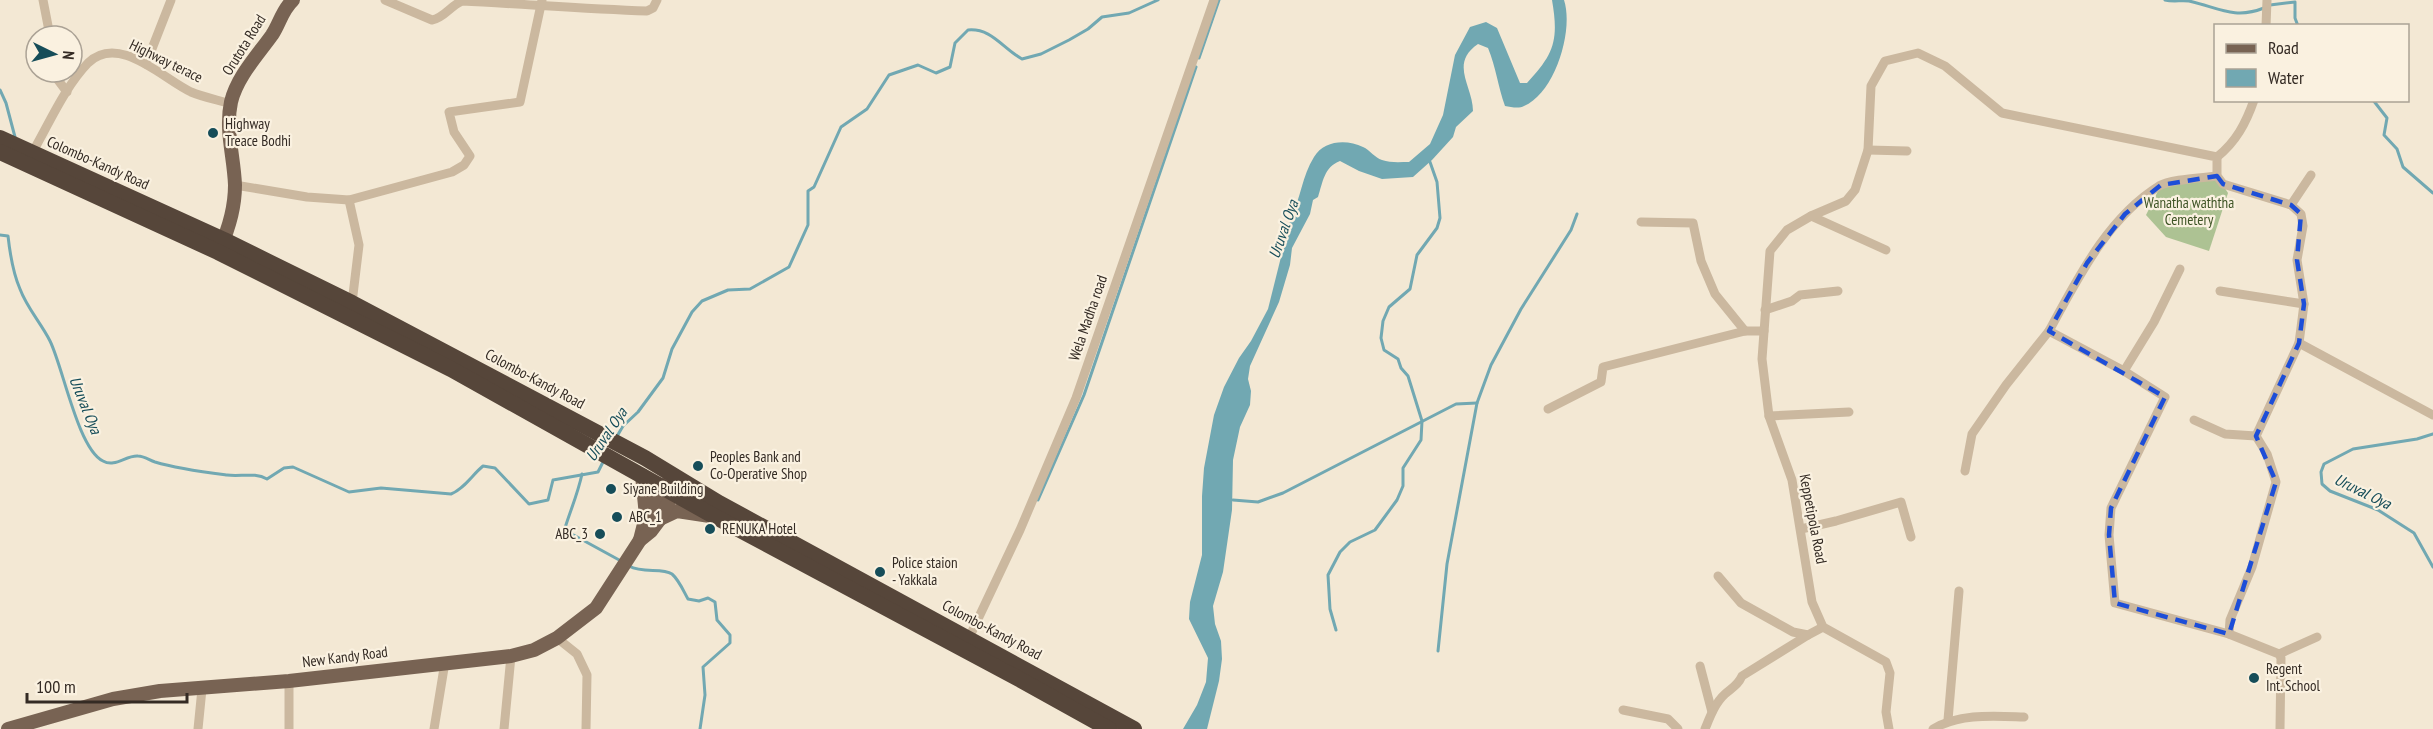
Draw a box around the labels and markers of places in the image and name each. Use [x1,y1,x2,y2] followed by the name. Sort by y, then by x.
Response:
[225,114,291,150] place label: Highway Treace Bodhi
[206,126,220,140] marker: Highway Treace Bodhi
[710,447,807,483] place label: Peoples Bank and Co-Operative Shop
[691,459,705,473] marker: Peoples Bank and Co-Operative Shop
[623,479,703,498] place label: Siyane Building
[604,482,618,496] marker: Siyane Building
[629,507,662,526] place label: ABC_1
[610,510,624,524] marker: ABC_1
[722,519,797,538] place label: RENUKA Hotel
[703,522,717,536] marker: RENUKA Hotel
[555,524,588,543] place label: ABC_3
[593,527,607,541] marker: ABC_3
[892,553,958,589] place label: Police staion - Yakkala
[873,565,887,579] marker: Police staion - Yakkala
[2266,659,2320,695] place label: Regent Int. School
[2247,671,2261,685] marker: Regent Int. School

